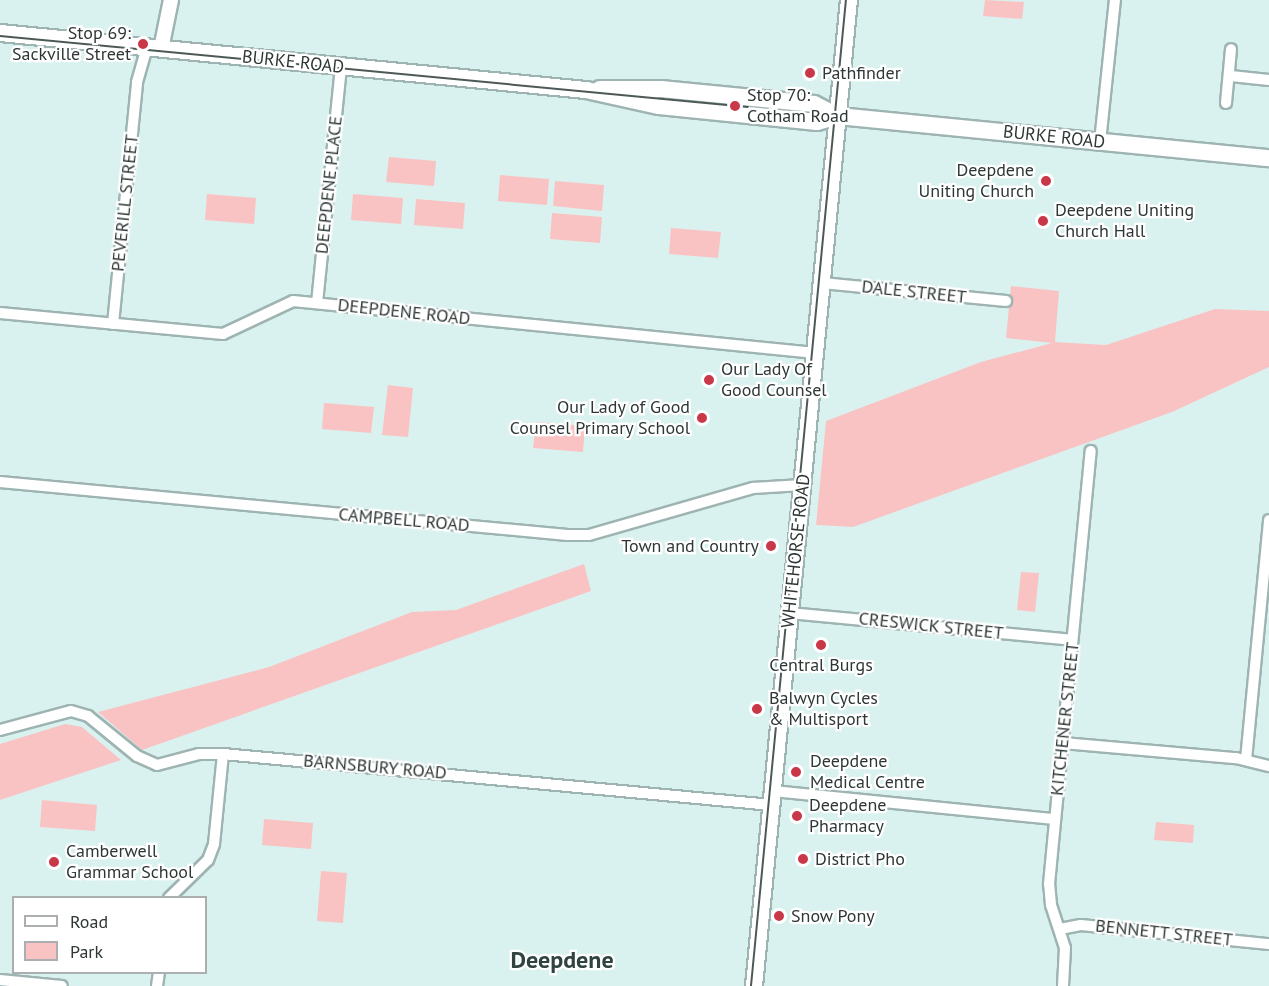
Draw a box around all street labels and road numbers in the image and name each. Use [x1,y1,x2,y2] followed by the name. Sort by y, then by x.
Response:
[241,46,345,78] street label: BURKE ROAD
[311,115,347,255] street label: DEEPDENE PLACE
[1002,121,1106,153] street label: BURKE ROAD
[107,133,143,273] street label: PEVERILL STREET
[861,276,967,308] street label: DALE STREET
[337,294,471,330] street label: DEEPDENE ROAD
[777,473,815,629] street label: WHITEHORSE ROAD
[337,503,471,537] street label: CAMPBELL ROAD
[857,608,1005,644] street label: CRESWICK STREET
[1046,641,1084,797] street label: KITCHENER STREET
[302,750,448,784] street label: BARNSBURY ROAD
[1094,915,1234,951] street label: BENNETT STREET

